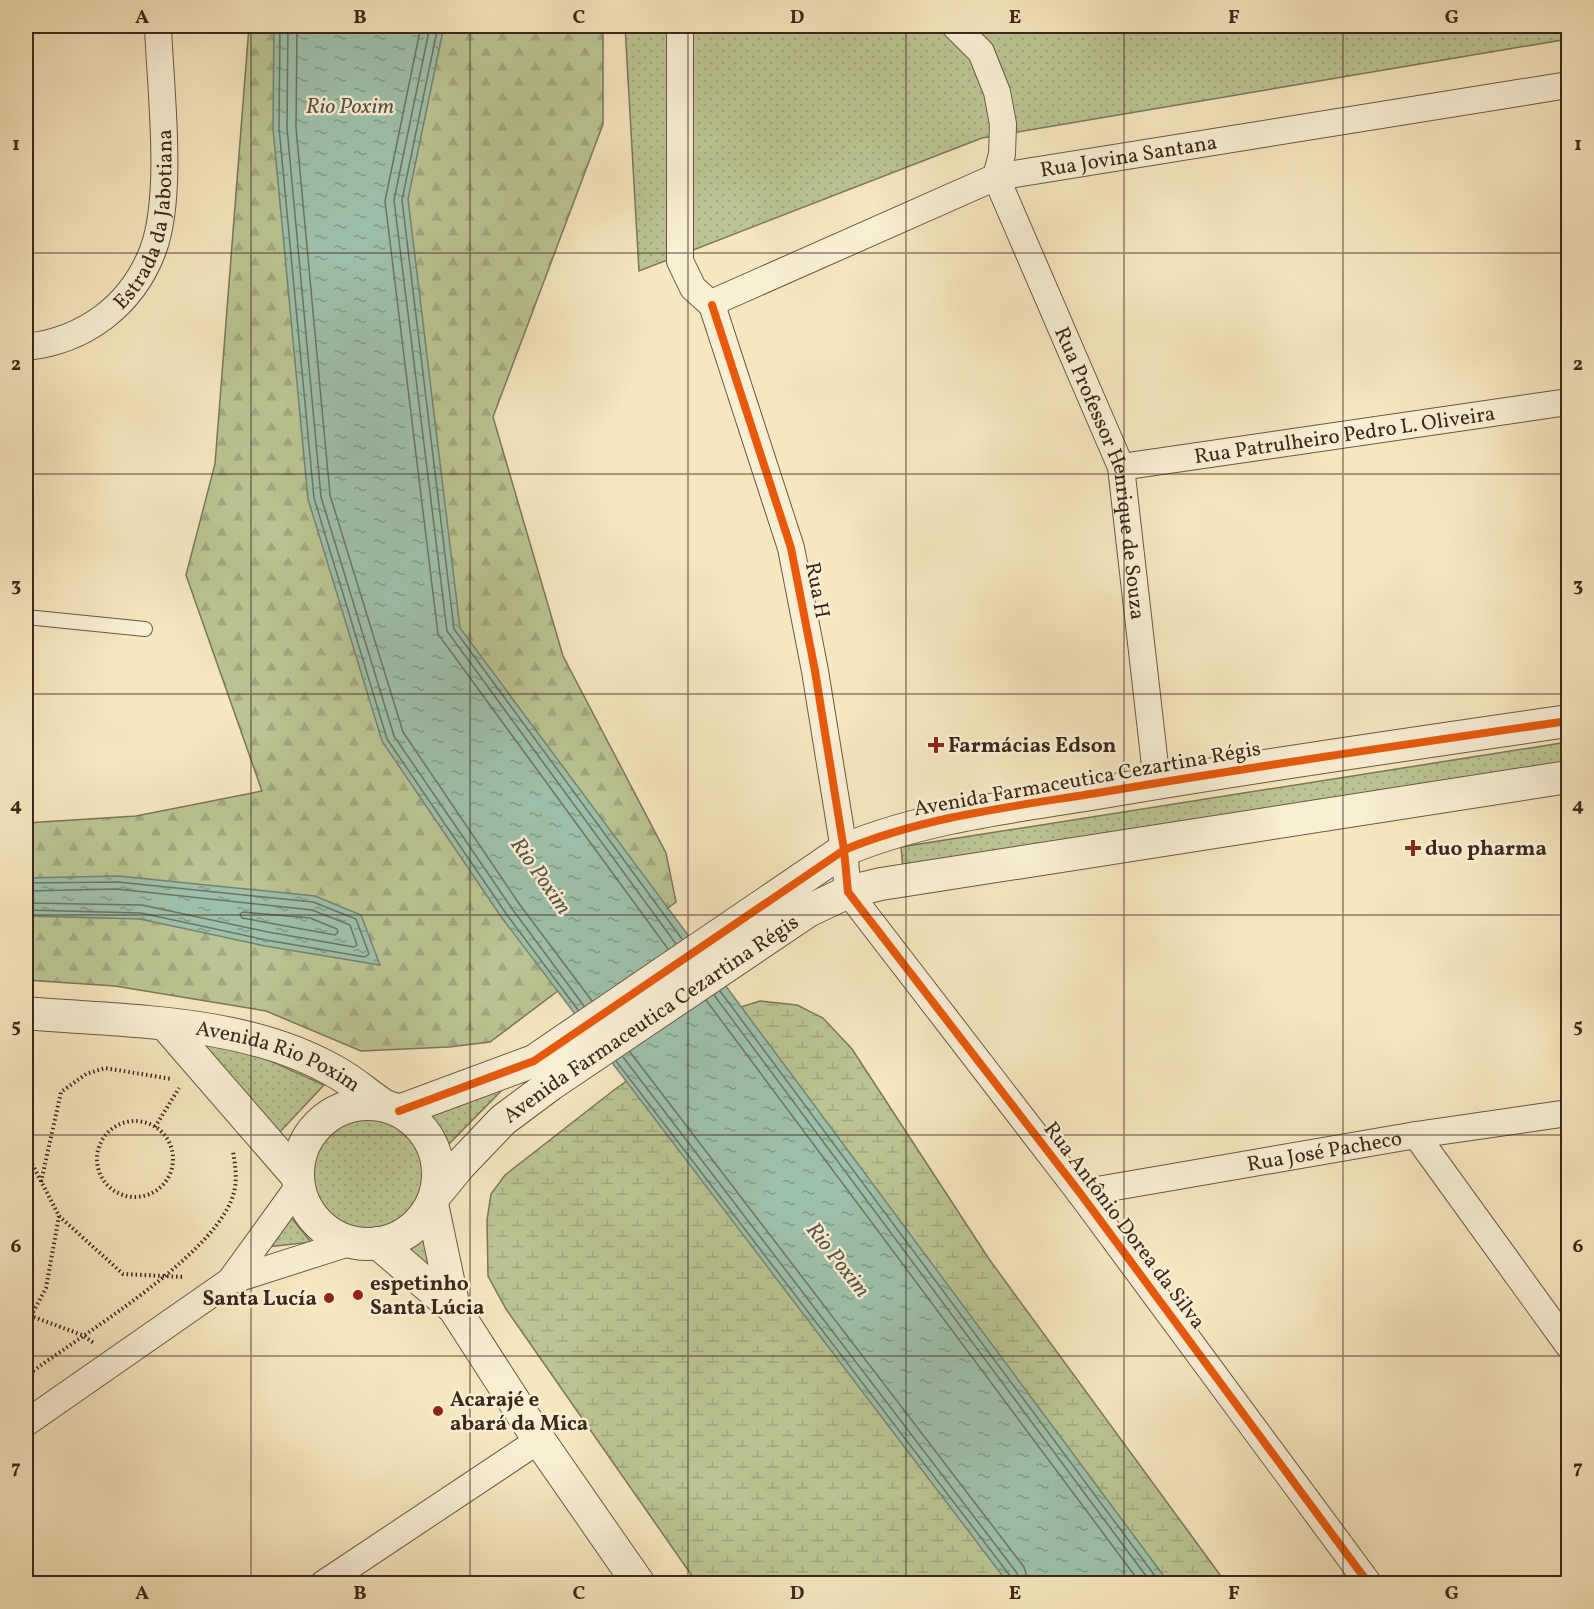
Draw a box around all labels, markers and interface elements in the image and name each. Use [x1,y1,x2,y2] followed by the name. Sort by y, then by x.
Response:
[135,4,149,32] text: A
[353,4,367,32] text: B
[573,4,586,32] text: C
[790,4,804,32] text: D
[1009,4,1021,32] text: E
[1228,4,1240,32] text: F
[1445,4,1459,32] text: G
[306,92,394,123] water label: Rio Poxim
[108,129,180,317] street label: Estrada da Jabotiana
[1038,129,1219,186] street label: Rua Jovina Santana
[12,131,20,159] text: 1
[1574,131,1582,159] text: 1
[1046,323,1151,621] street label: Rua Professor Henrique de Souza
[11,351,21,379] text: 2
[1573,351,1583,379] text: 2
[1192,400,1497,472] street label: Rua Patrulheiro Pedro L. Oliveira
[797,560,836,621] street label: Rua H
[11,572,21,600] text: 3
[1573,572,1583,600] text: 3
[948,732,1117,761] place label: Farmácias Edson
[911,735,1263,824] street label: Avenida Farmaceutica Cezartina Régis
[929,738,943,752] marker: Farmácias Edson
[10,792,22,820] text: 4
[1572,792,1584,820] text: 4
[502,831,578,922] water label: Rio Poxim
[1425,835,1547,864] place label: duo pharma
[1406,841,1420,855] marker: duo pharma
[498,908,805,1131] street label: Avenida Farmaceutica Cezartina Régis
[11,1013,21,1041] text: 5
[1573,1013,1583,1041] text: 5
[194,1015,366,1100] street label: Avenida Rio Poxim
[1036,1116,1211,1336] street label: Rua Antônio Dorea da Silva
[1245,1125,1404,1180] street label: Rua José Pacheco
[798,1216,876,1305] water label: Rio Poxim
[11,1233,22,1261] text: 6
[1573,1233,1584,1261] text: 6
[370,1270,485,1323] place label: espetinho Santa Lúcia
[202,1285,317,1314] place label: Santa Lucía
[351,1288,365,1302] marker: espetinho Santa Lúcia
[322,1291,336,1305] marker: Santa Lucía
[450,1386,588,1439] place label: Acarajé e abará da Mica
[431,1404,445,1418] marker: Acarajé e abará da Mica
[11,1454,21,1482] text: 7
[1573,1454,1583,1482] text: 7
[135,1580,149,1608] text: A
[353,1580,367,1608] text: B
[573,1580,586,1608] text: C
[790,1580,804,1608] text: D
[1009,1580,1021,1608] text: E
[1228,1580,1240,1608] text: F
[1445,1580,1459,1608] text: G

